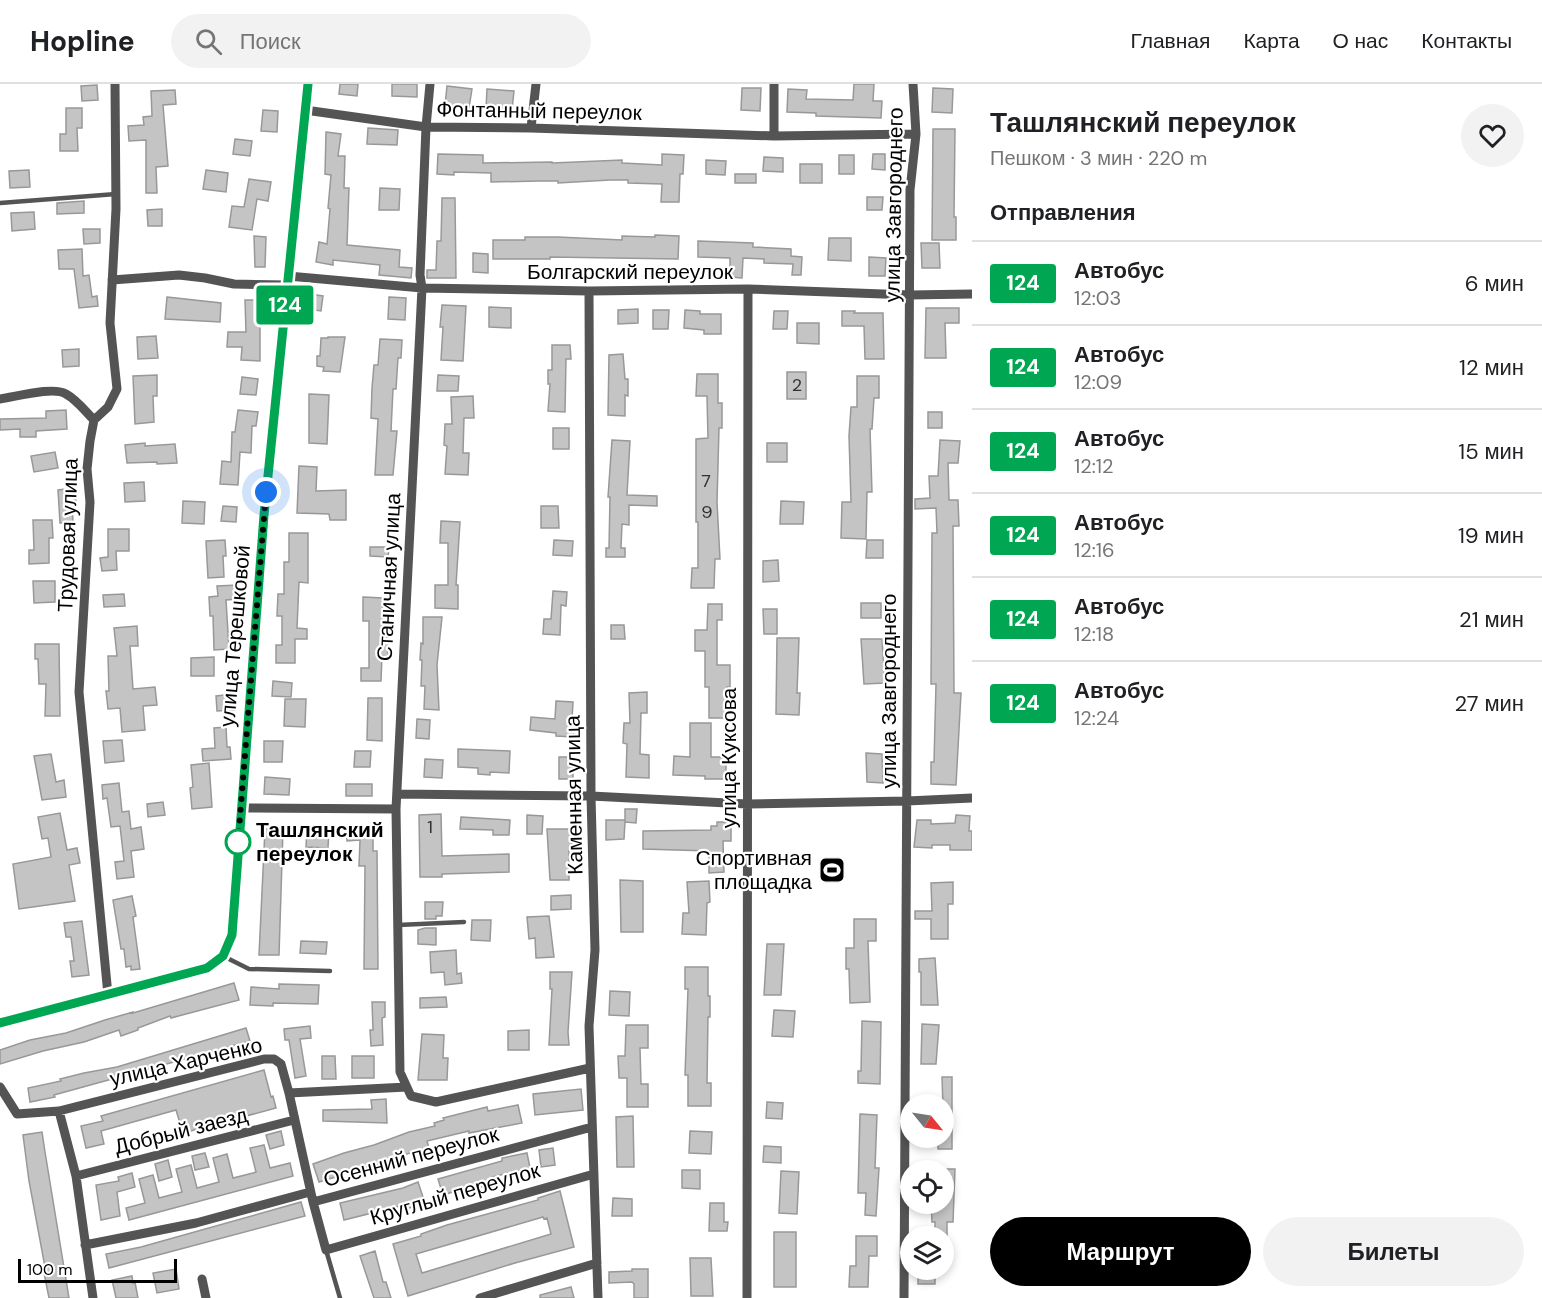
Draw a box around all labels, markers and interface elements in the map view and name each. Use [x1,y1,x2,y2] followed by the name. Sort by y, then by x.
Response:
[171,14,591,68] search box
[30,23,135,60] text: Hopline
[192,25,225,58] icon: search
[240,27,301,56] text: Поиск
[1130,27,1210,55] text: Главная
[1243,27,1300,55] text: Карта
[1333,27,1388,55] text: О нас
[1421,27,1512,55] text: Контакты
[436,95,643,127] street label: Фонтанный переулок
[990,104,1296,141] text: Ташлянский переулок
[1461,104,1524,167] button: heart
[878,107,910,303] street label: улица Завгороднего
[990,145,1207,171] text: Пешком · 3 мин · 220 m
[990,198,1136,227] text: Отправления
[1074,256,1164,285] text: Автобус
[527,258,734,286] street label: Болгарский переулок
[1006,269,1040,297] text: 124
[1465,269,1524,298] text: 6 мин
[1074,285,1121,311] text: 12:03
[250,286,320,324] line badge: 124
[268,291,302,319] text: 124
[1074,340,1164,369] text: Автобус
[1006,353,1040,381] text: 124
[1459,353,1524,382] text: 12 мин
[1074,369,1122,395] text: 12:09
[792,373,802,397] house number: 2
[1074,424,1164,453] text: Автобус
[1006,437,1040,465] text: 124
[1458,437,1524,466] text: 15 мин
[1074,453,1114,479] text: 12:12
[51,457,85,613] street label: Трудовая улица
[701,469,711,493] house number: 7
[251,477,281,507] your location
[371,492,407,662] street label: Станичная улица
[701,500,713,524] house number: 9
[1074,508,1164,537] text: Автобус
[1006,521,1040,549] text: 124
[1458,521,1524,550] text: 19 мин
[1074,537,1115,563] text: 12:16
[213,544,257,728] street label: улица Терешковой
[1074,592,1164,621] text: Автобус
[875,593,903,789] street label: улица Завгороднего
[1006,605,1040,633] text: 124
[1459,605,1524,634] text: 21 мин
[1074,621,1114,647] text: 12:18
[1074,676,1164,705] text: Автобус
[715,687,743,828] street label: улица Куксова
[1006,689,1040,717] text: 124
[1455,689,1524,718] text: 27 мин
[1074,705,1119,731] text: 12:24
[559,715,589,875] street label: Каменная улица
[427,815,433,839] house number: 1
[256,816,384,868] place label: Ташлянский переулок
[225,829,251,855] marker: Ташлянский переулок
[695,844,812,896] place label: Спортивная площадка
[817,855,847,885] sports icon: Спортивная площадка
[107,1031,265,1093] street label: улица Харченко
[900,1094,954,1148] north arrow
[900,1094,954,1280] map controls
[112,1101,250,1161] street label: Добрый заезд
[320,1120,502,1194] street label: Осенний переулок
[367,1156,544,1232] street label: Круглый переулок
[900,1160,954,1214] button: locate
[990,1217,1251,1286] button: Маршрут
[1263,1217,1524,1286] button: Билеты
[900,1226,954,1280] button: layers
[18,1256,177,1284] scale bar
[27,1259,72,1280] text: 100 m

